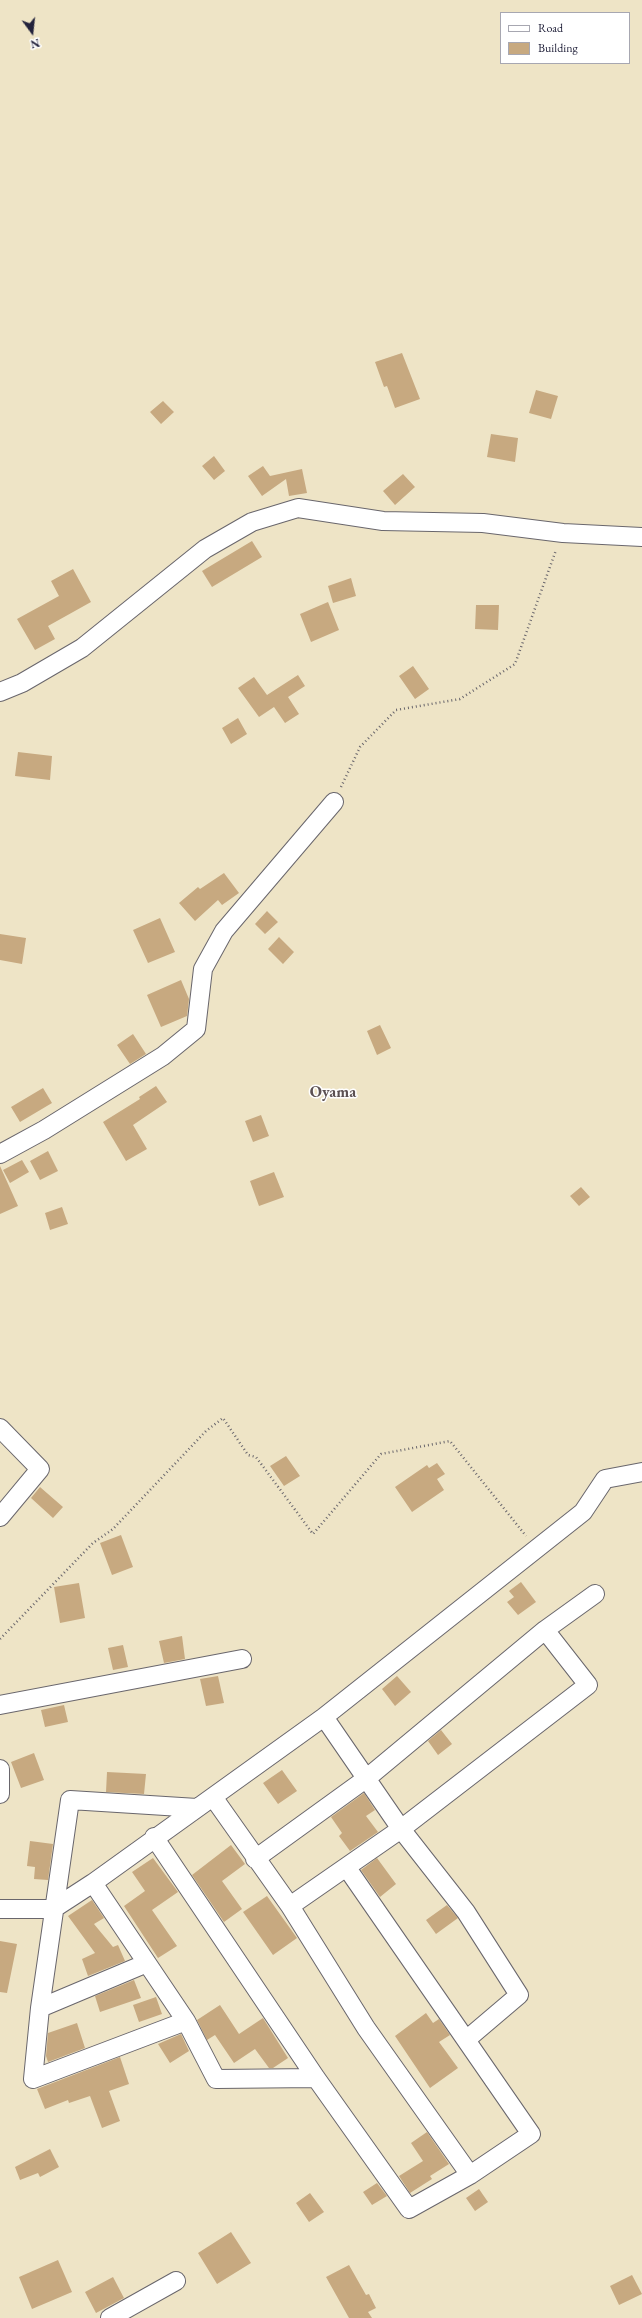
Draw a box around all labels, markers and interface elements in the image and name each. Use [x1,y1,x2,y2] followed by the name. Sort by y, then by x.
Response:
[12,12,52,52] north arrow
[500,12,630,64] legend
[538,20,563,36] text: Road
[29,36,41,52] text: N
[538,40,578,56] text: Building
[310,1083,356,1103] district label: Oyama

